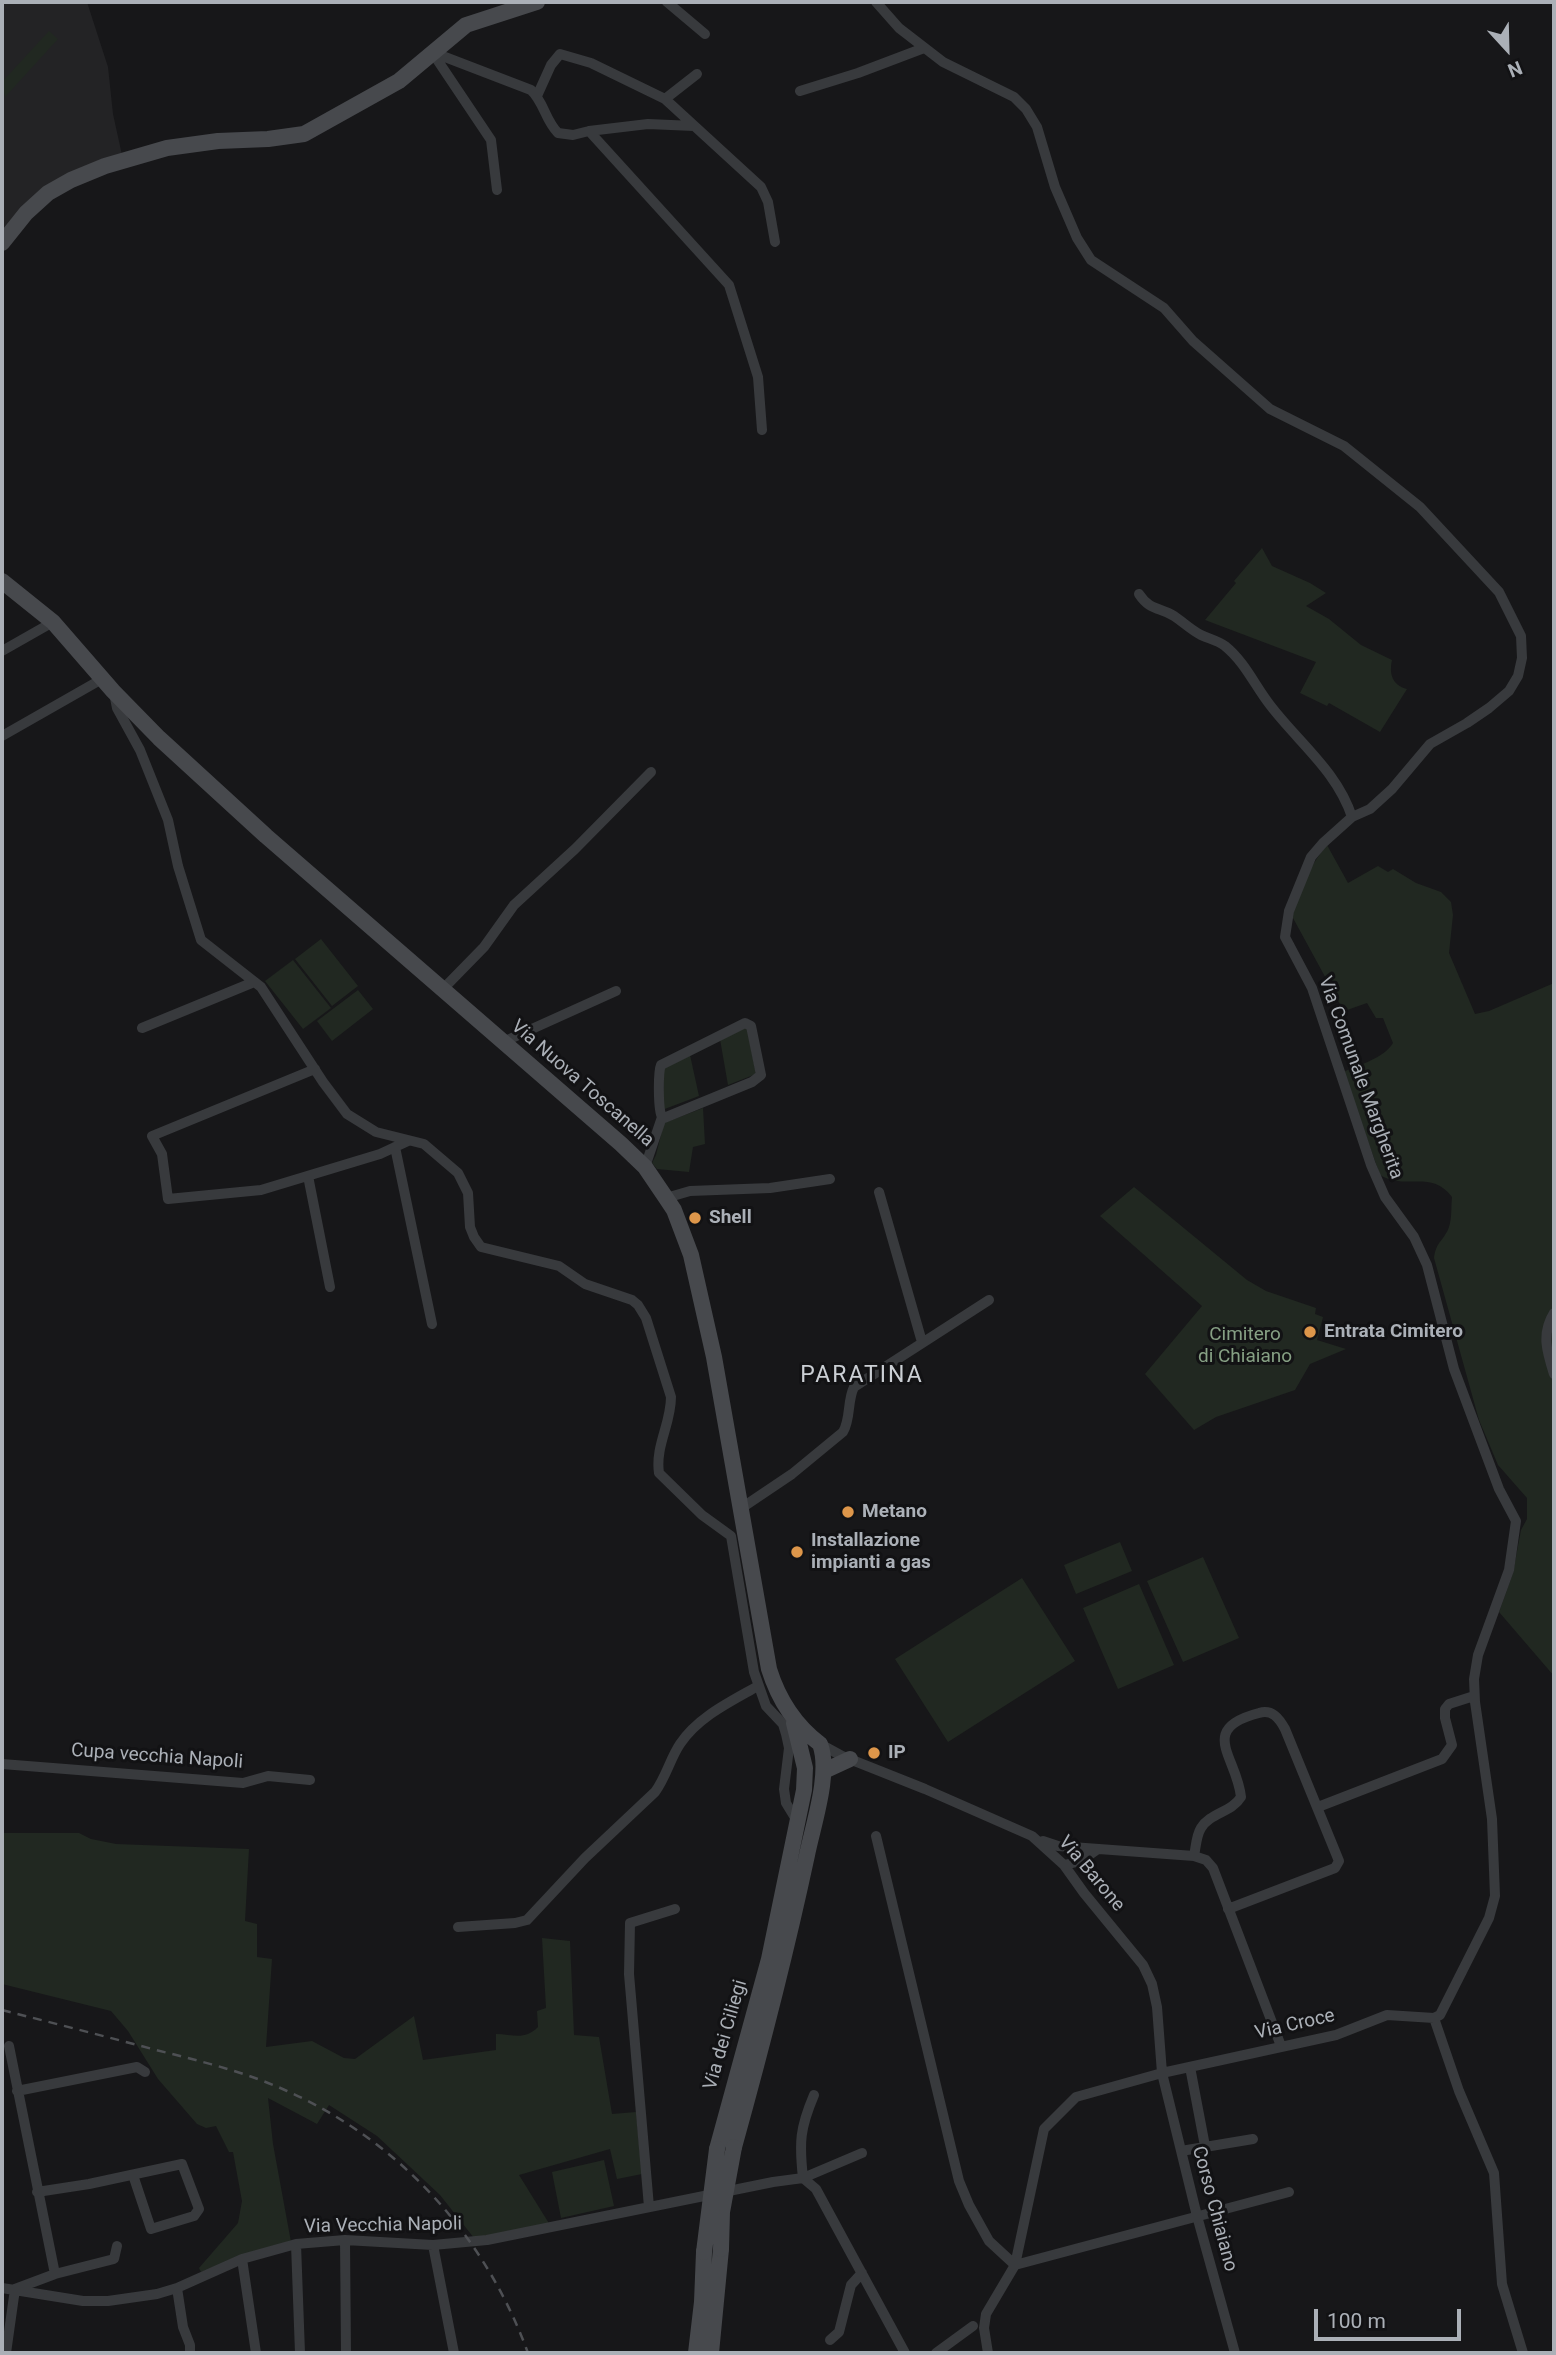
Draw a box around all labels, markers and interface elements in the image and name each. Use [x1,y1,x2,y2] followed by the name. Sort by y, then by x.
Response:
[1472,14,1542,84] north arrow
[1505,56,1526,82] text: N
[1313,973,1407,1183] street label: Via Comunale Margherita
[506,1016,658,1152] street label: Via Nuova Toscanella
[709,1207,752,1229] place label: Shell
[687,1210,703,1226] marker: Shell
[1324,1321,1463,1343] place label: Entrata Cimitero
[1198,1324,1292,1368] park label: Cimitero di Chiaiano
[1302,1324,1318,1340] marker: Entrata Cimitero
[801,1362,923,1390] district label: PARATINA
[862,1501,927,1523] place label: Metano
[840,1504,856,1520] marker: Metano
[811,1530,931,1574] place label: Installazione impianti a gas
[789,1544,805,1560] marker: Installazione impianti a gas
[70,1740,244,1774] street label: Cupa vecchia Napoli
[888,1742,906,1764] place label: IP
[866,1745,882,1761] marker: IP
[1053,1832,1129,1916] street label: Via Barone
[699,1977,753,2093] street label: Via dei Ciliegi
[1253,2005,1337,2045] street label: Via Croce
[1186,2144,1242,2274] street label: Corso Chiaiano
[304,2213,462,2239] street label: Via Vecchia Napoli
[1318,2296,1465,2340] scale bar
[1327,2309,1386,2333] text: 100 m

